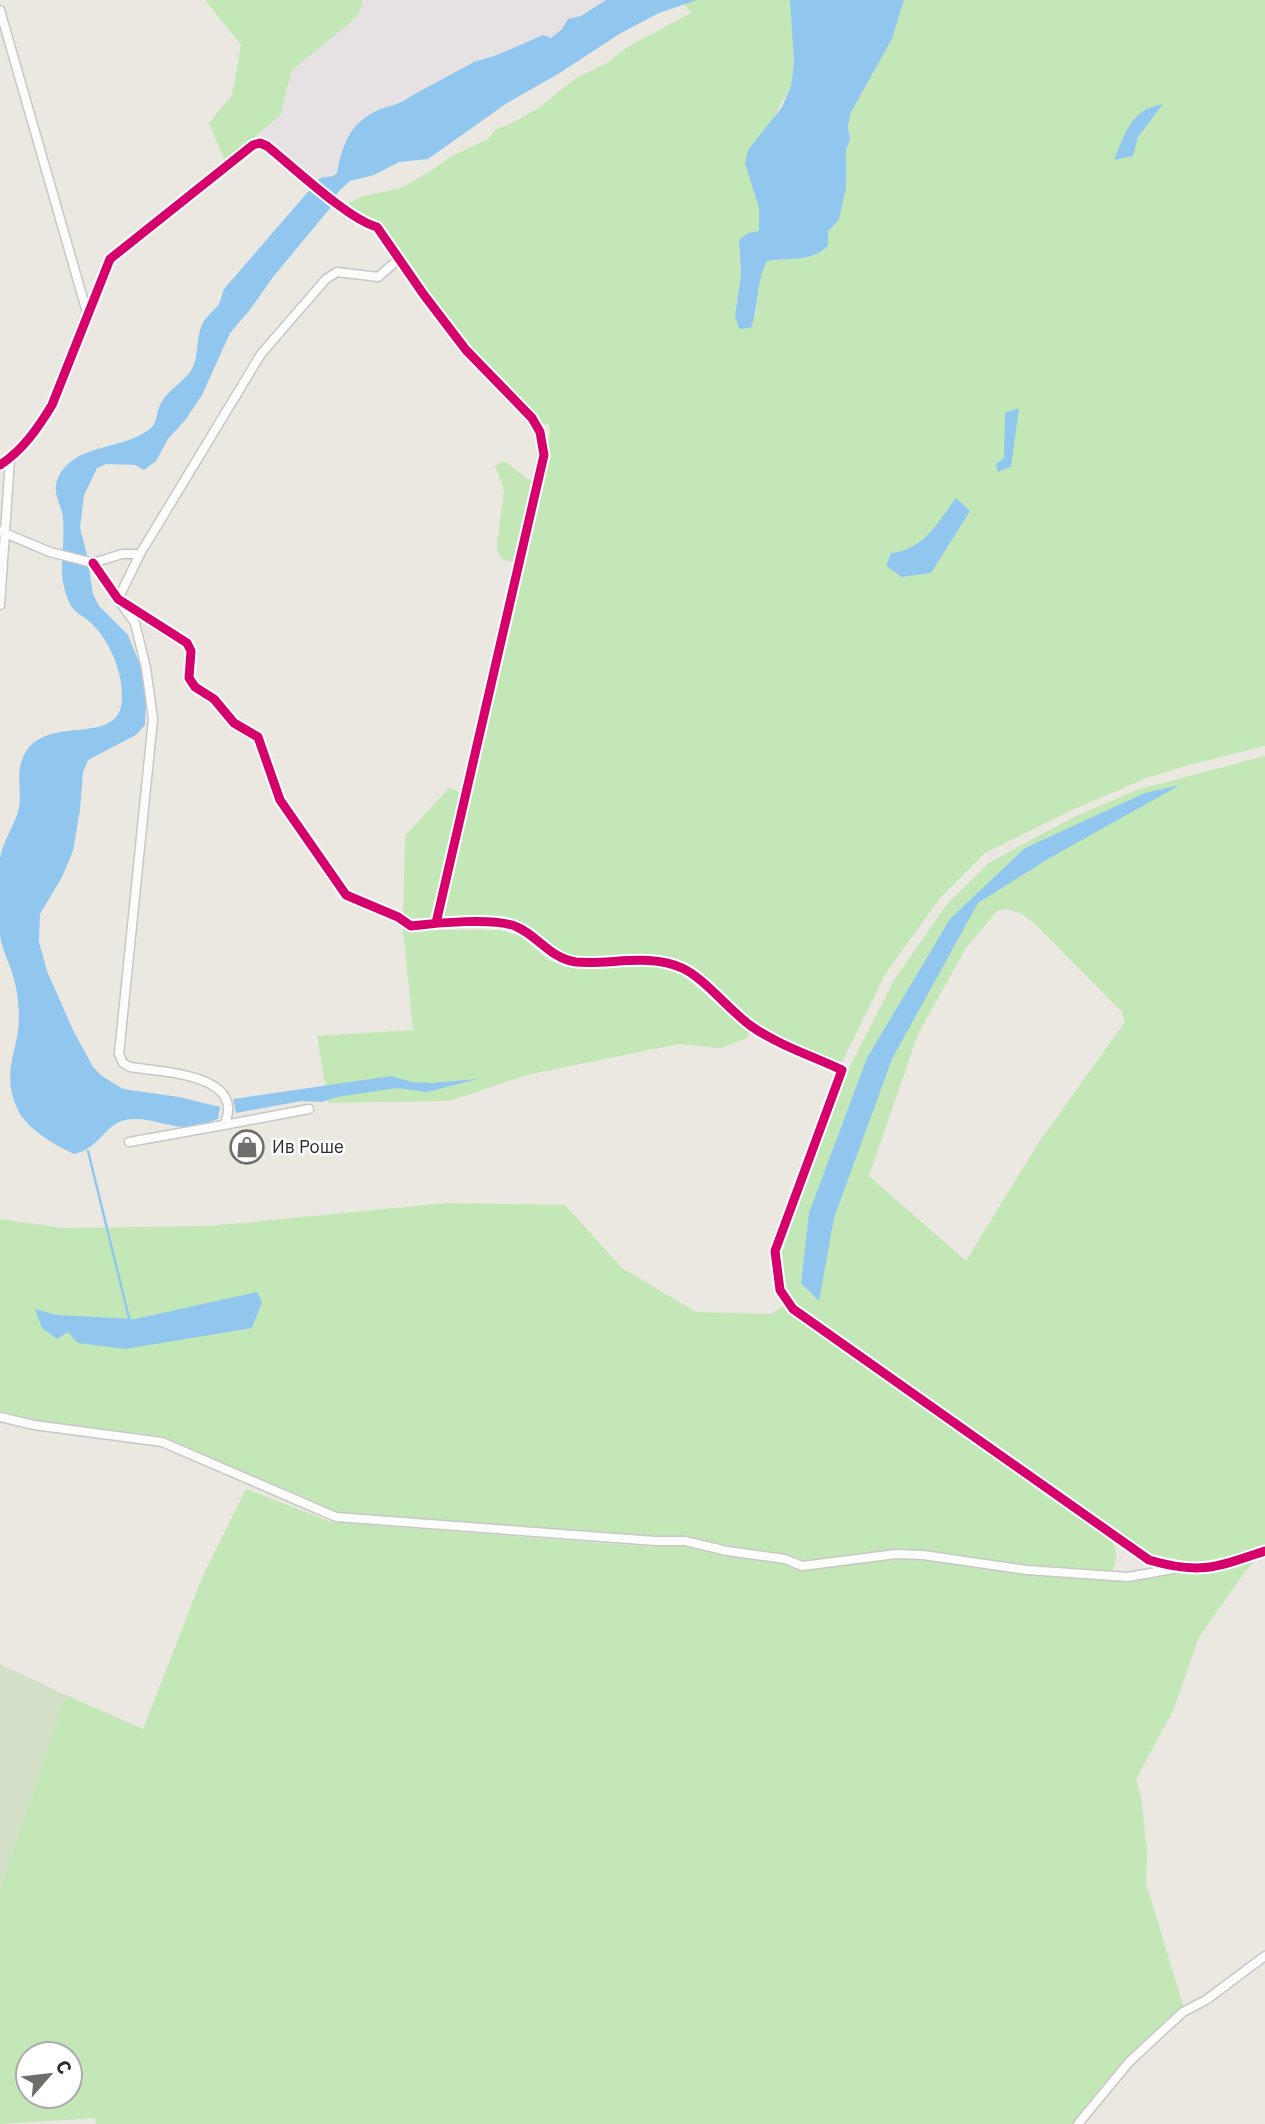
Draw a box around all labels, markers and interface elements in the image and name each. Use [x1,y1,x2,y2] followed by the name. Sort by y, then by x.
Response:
[228,1128,266,1166] shop icon: Ив Роше
[272,1135,344,1158] place label: Ив Роше
[14,2040,84,2110] north arrow
[51,2056,78,2078] text: С

